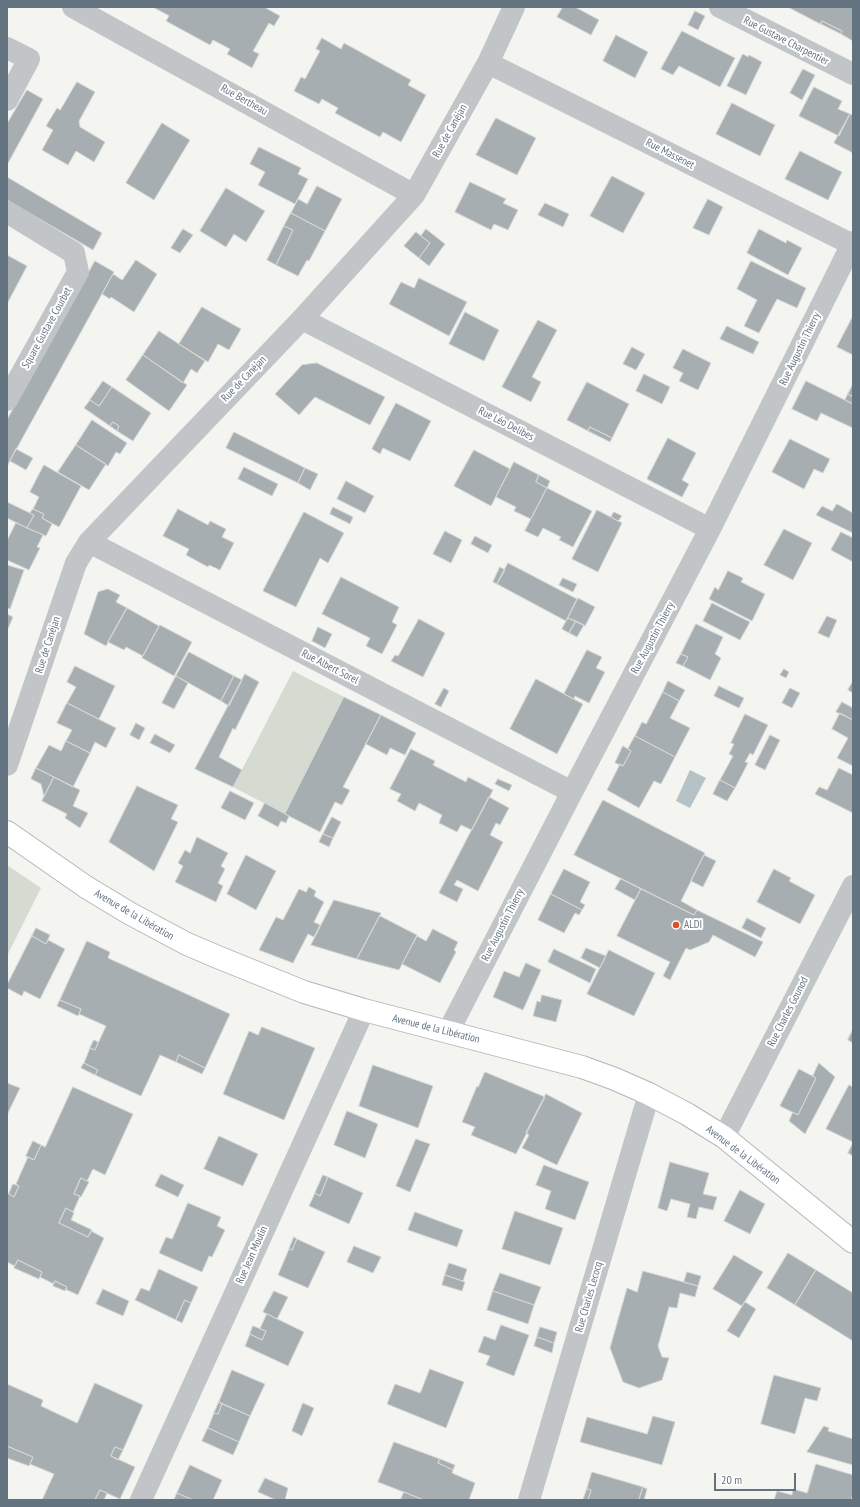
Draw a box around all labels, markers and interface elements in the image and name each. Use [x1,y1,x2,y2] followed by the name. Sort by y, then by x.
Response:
[741,14,831,68] street label: Rue Gustave Charpentier
[218,82,270,118] street label: Rue Bertheau
[430,102,470,160] street label: Rue de Canéjan
[644,136,696,172] street label: Rue Massenet
[19,285,75,371] street label: Square Gustave Courbet
[777,310,823,388] street label: Rue Augustin Thierry
[219,353,269,405] street label: Rue de Canéjan
[476,404,536,444] street label: Rue Léo Delibes
[628,600,678,676] street label: Rue Augustin Thierry
[33,615,63,675] street label: Rue de Canéjan
[299,647,361,687] street label: Rue Albert Sorel
[92,887,176,943] street label: Avenue de la Libération
[479,887,527,963] street label: Rue Augustin Thierry
[684,918,702,932] place label: ALDI
[671,920,681,930] marker: ALDI
[765,975,811,1049] street label: Rue Charles Gounod
[391,1012,481,1046] street label: Avenue de la Libération
[703,1123,783,1187] street label: Avenue de la Libération
[233,1224,271,1286] street label: Rue Jean Moulin
[573,1260,605,1334] street label: Rue Charles Lecocq
[716,1465,798,1491] scale bar
[721,1472,742,1487] text: 20 m

